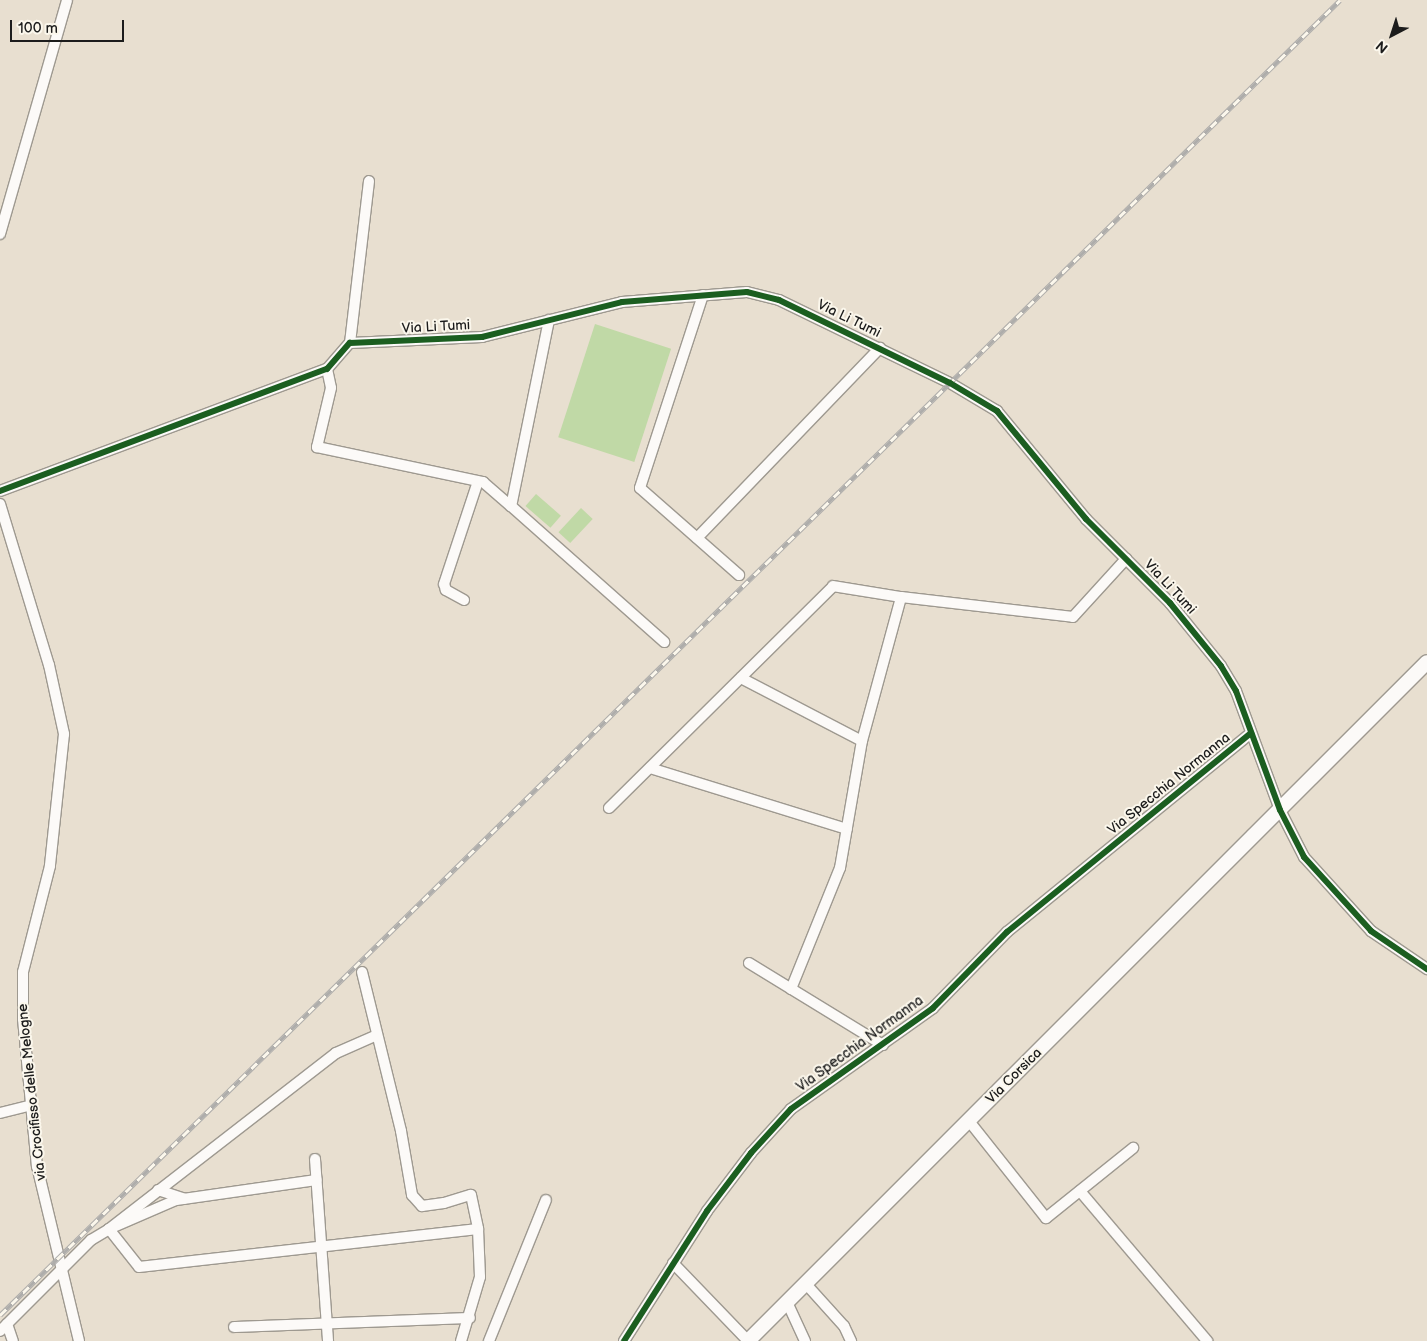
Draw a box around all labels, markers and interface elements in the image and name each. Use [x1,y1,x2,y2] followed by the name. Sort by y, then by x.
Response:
[12,10,126,42] scale bar
[1367,10,1417,60] north arrow
[18,19,58,38] text: 100 m
[1373,37,1392,57] text: N
[814,296,884,342] street label: Via Li Tumi
[401,317,471,337] street label: Via Li Tumi
[1140,556,1200,618] street label: Via Li Tumi
[1104,729,1234,839] street label: Via Specchia Normanna
[793,992,927,1096] street label: Via Specchia Normanna
[14,1003,50,1181] street label: via Crocifisso delle Melogne
[983,1045,1045,1107] street label: Via Corsica

